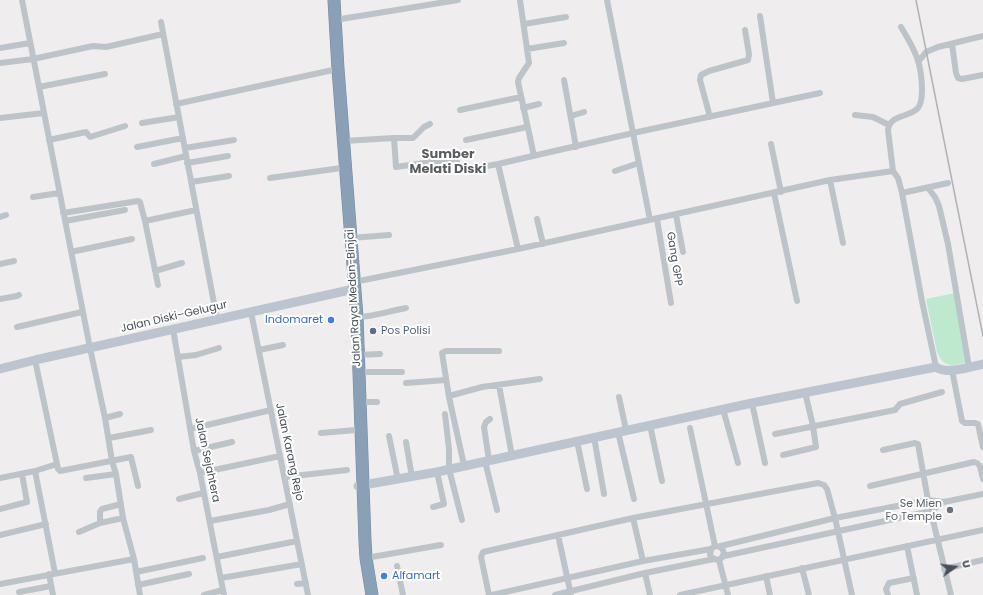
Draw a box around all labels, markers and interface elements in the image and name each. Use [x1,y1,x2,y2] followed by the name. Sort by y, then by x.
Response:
[410,147,486,178] district label: Sumber Melati Diski
[344,229,364,367] street label: Jalan Raya Medan-Binjai
[663,231,685,287] street label: Gang GPP
[119,298,229,336] street label: Jalan Diski–Gelugur
[265,313,323,327] place label: Indomaret
[326,315,336,325] marker: Indomaret
[381,324,430,338] place label: Pos Polisi
[368,326,378,336] marker: Pos Polisi
[272,402,306,502] street label: Jalan Karang Rejo
[192,416,222,504] street label: Jalan Sejahtera
[885,497,942,523] place label: Se Mien Fo Temple
[945,505,955,515] marker: Se Mien Fo Temple
[935,547,975,587] north arrow
[958,558,975,570] text: U
[392,569,440,583] place label: Alfamart
[379,571,389,581] marker: Alfamart

